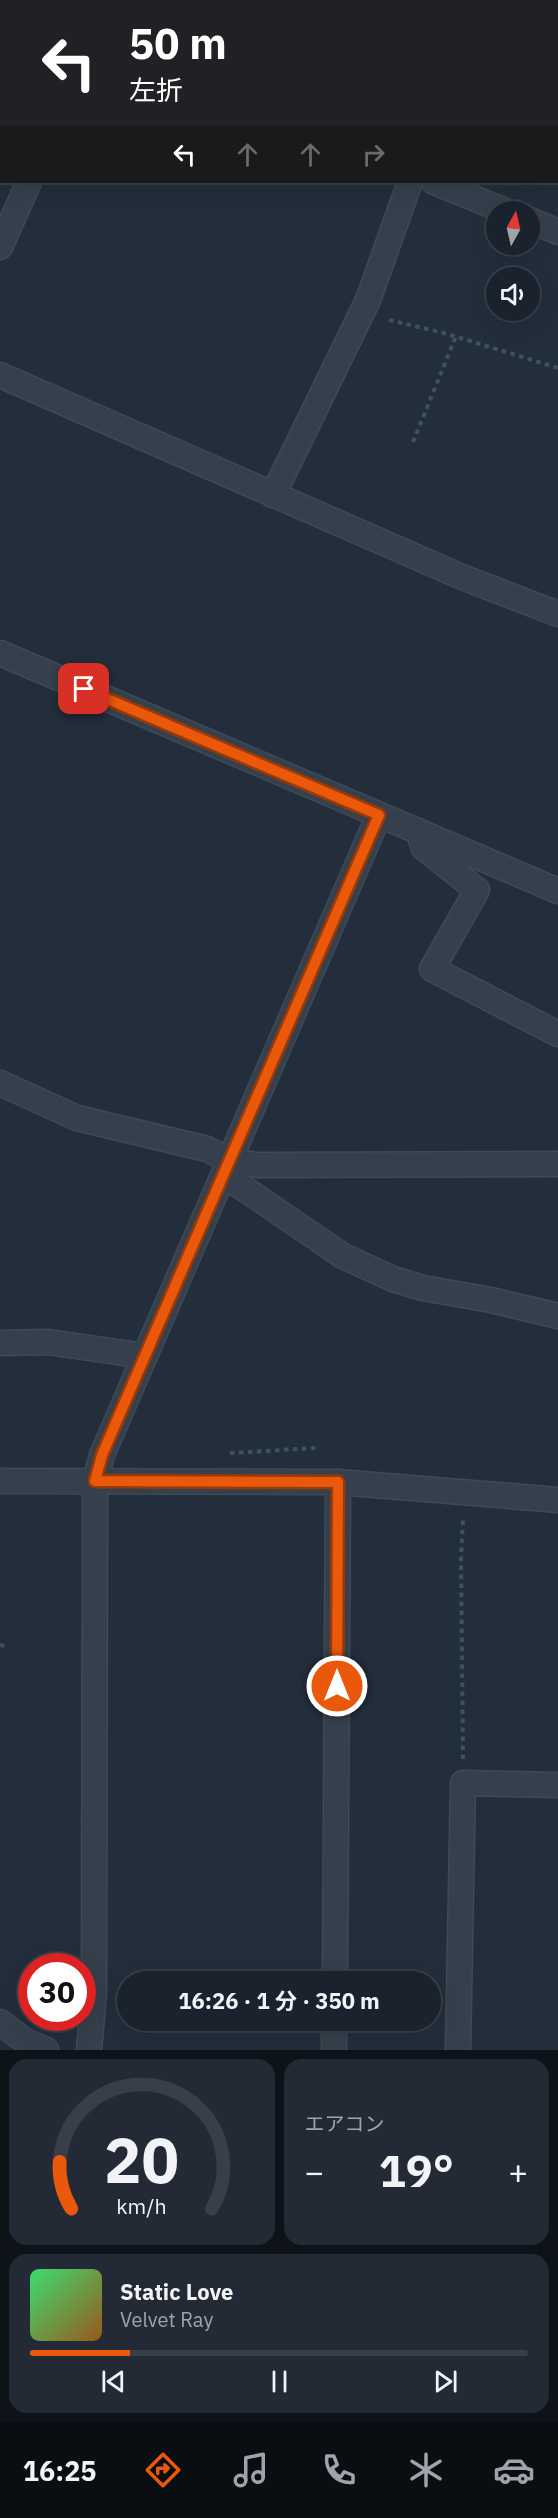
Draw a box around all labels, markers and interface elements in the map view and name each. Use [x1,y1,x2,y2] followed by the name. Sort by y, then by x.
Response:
[129,16,227,71] text: 50 m
[30,24,108,102] icon: left
[129,72,183,107] text: 左折
[168,138,201,171] icon: left
[231,138,264,171] icon: ahead
[294,138,327,171] icon: ahead
[357,138,390,171] icon: right
[486,201,540,255] north arrow
[486,201,540,321] map controls
[486,267,540,321] button: sound
[58,663,109,714] pin
[67,672,100,705] icon: arrive
[305,1654,369,1718] position arrow
[18,1953,96,2031] speed limit sign: 30
[178,1986,380,2015] text: 16:26 · 1 分 · 350 m
[305,2110,385,2137] text: エアコン
[104,2119,179,2200] text: 20
[379,2141,454,2199] text: 19°
[305,2150,324,2193] text: −
[508,2150,528,2193] text: +
[117,2192,167,2220] text: km/h
[120,2277,233,2306] text: Static Love
[120,2306,213,2333] text: Velvet Ray
[97,2365,130,2398] icon: previous
[263,2365,296,2398] icon: pause
[429,2365,462,2398] icon: next
[142,2449,184,2491] icon: directions
[230,2449,272,2491] icon: music
[318,2449,360,2491] icon: phone
[405,2449,447,2491] icon: climate
[493,2449,535,2491] icon: car
[23,2453,97,2488] text: 16:25

